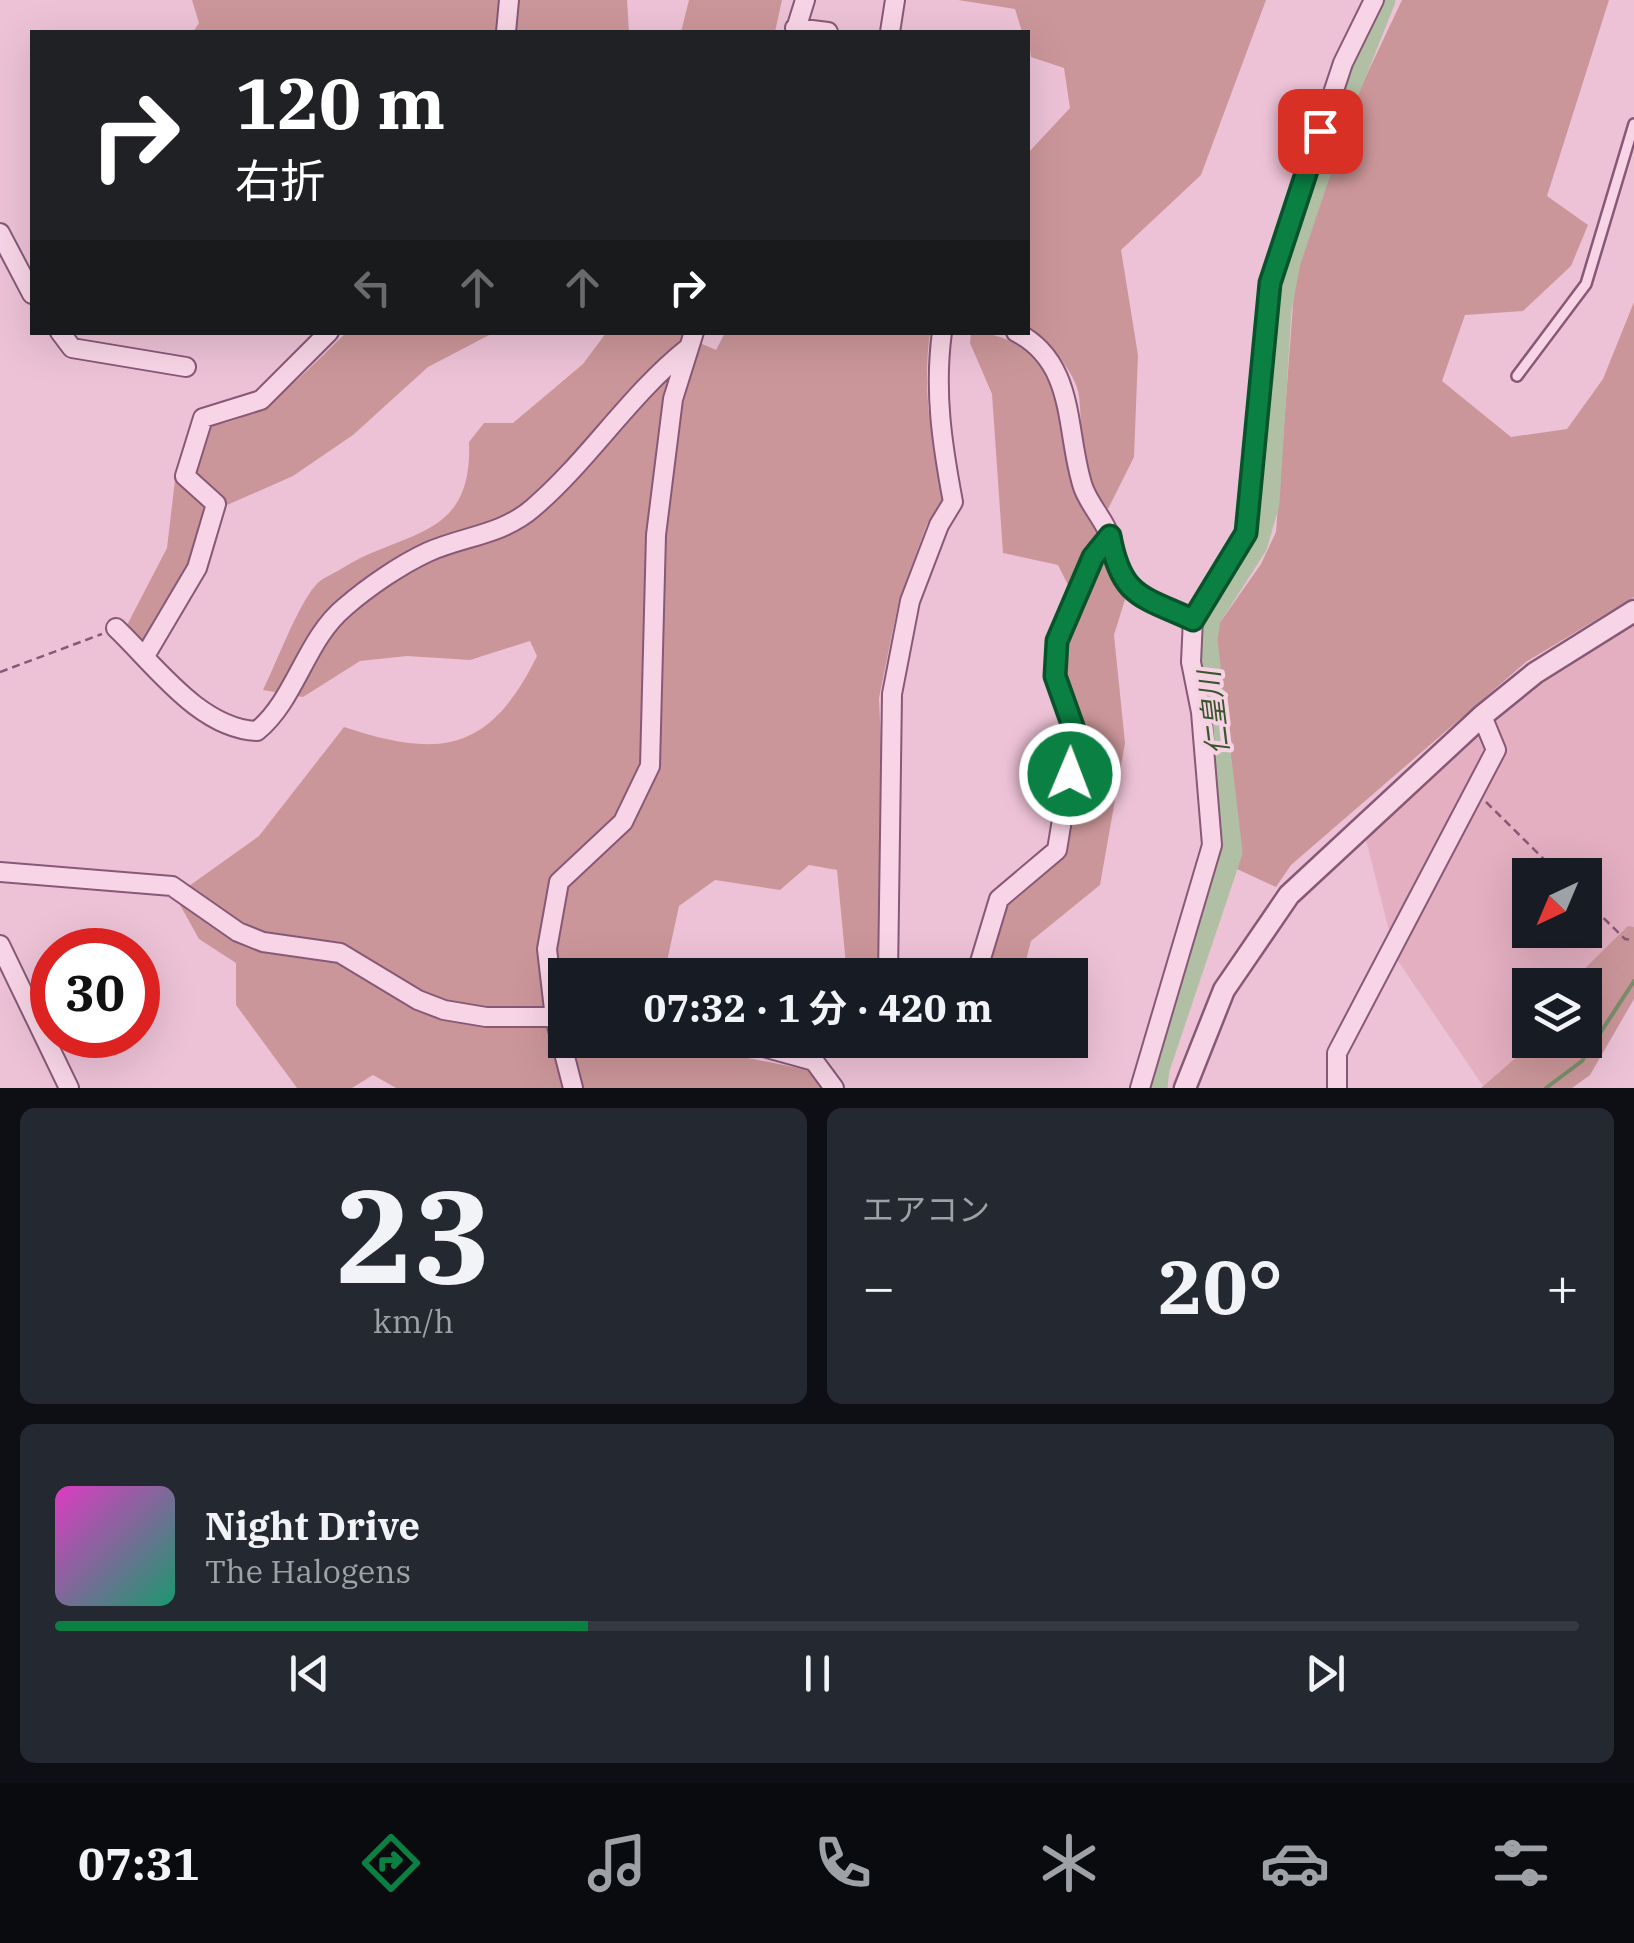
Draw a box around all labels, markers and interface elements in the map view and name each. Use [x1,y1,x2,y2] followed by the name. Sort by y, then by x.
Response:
[235,57,445,148] text: 120 m
[70,70,200,200] icon: right
[1278,89,1363,174] pin
[1293,104,1348,159] icon: arrive
[235,151,325,209] text: 右折
[345,260,400,315] icon: left
[450,260,505,315] icon: ahead
[555,260,610,315] icon: ahead
[660,260,715,315] icon: right
[1189,666,1236,757] water label: 仁皇川
[1018,722,1122,826] position arrow
[1512,858,1602,948] north arrow
[1512,858,1602,1058] map controls
[30,928,160,1058] speed limit sign: 30
[1512,968,1602,1058] button: layers
[644,983,992,1032] text: 07:32 · 1 分 · 420 m
[335,1150,492,1319] text: 23
[862,1188,990,1230] text: エアコン
[1158,1237,1283,1335] text: 20°
[862,1251,895,1322] text: −
[1546,1251,1579,1322] text: +
[373,1300,454,1342] text: km/h
[205,1501,420,1550] text: Night Drive
[205,1550,411,1592] text: The Halogens
[282,1646,337,1701] icon: previous
[790,1646,845,1701] icon: pause
[1298,1646,1353,1701] icon: next
[356,1828,426,1898] icon: directions
[582,1828,652,1898] icon: music
[808,1828,878,1898] icon: phone
[1034,1828,1104,1898] icon: climate
[1260,1828,1330,1898] icon: car
[1486,1828,1556,1898] icon: filters
[78,1834,200,1892] text: 07:31

